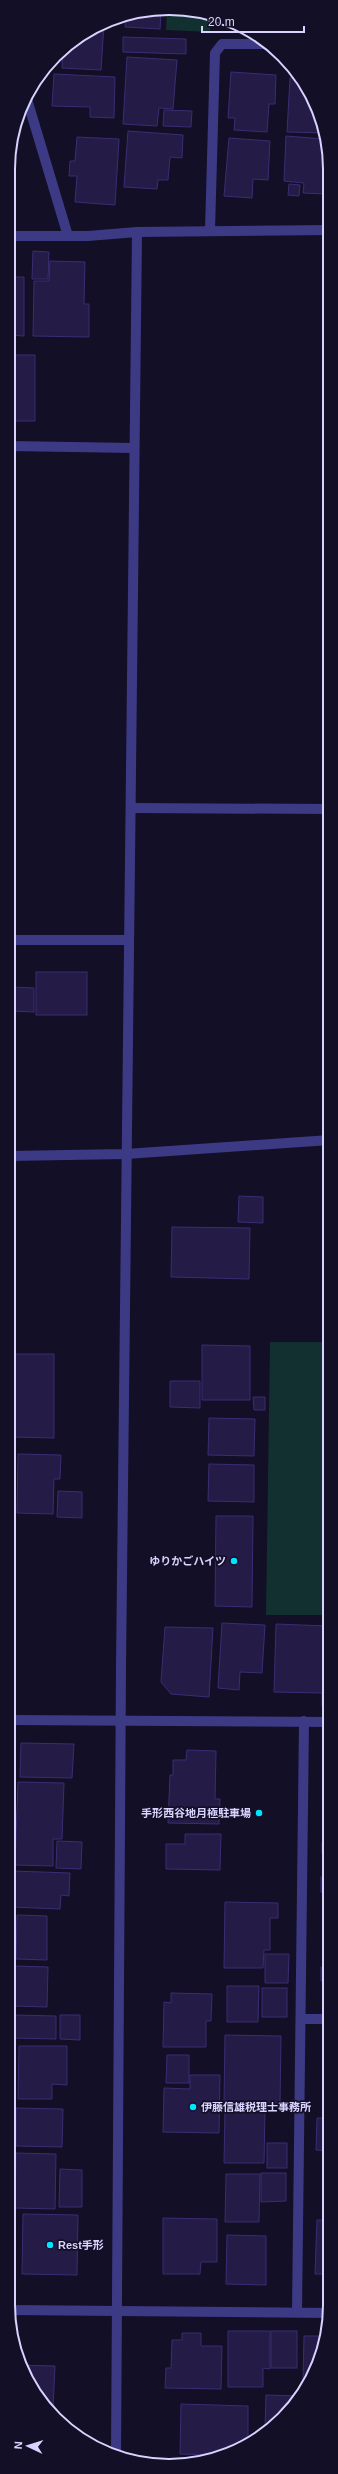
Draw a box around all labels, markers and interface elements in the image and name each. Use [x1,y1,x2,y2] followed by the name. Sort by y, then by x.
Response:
[202,8,304,34] scale bar
[208,15,235,29] text: 20 m
[149,1555,226,1567] place label: ゆりかごハイツ
[229,1556,239,1566] marker: ゆりかごハイツ
[141,1807,251,1819] place label: 手形西谷地月極駐車場
[254,1808,264,1818] marker: 手形西谷地月極駐車場
[201,2101,311,2113] place label: 伊藤信雄税理士事務所
[188,2102,198,2112] marker: 伊藤信雄税理士事務所
[58,2239,104,2251] place label: Rest手形
[45,2240,55,2250] marker: Rest手形
[8,2426,48,2466] north arrow
[12,2441,24,2450] text: N

